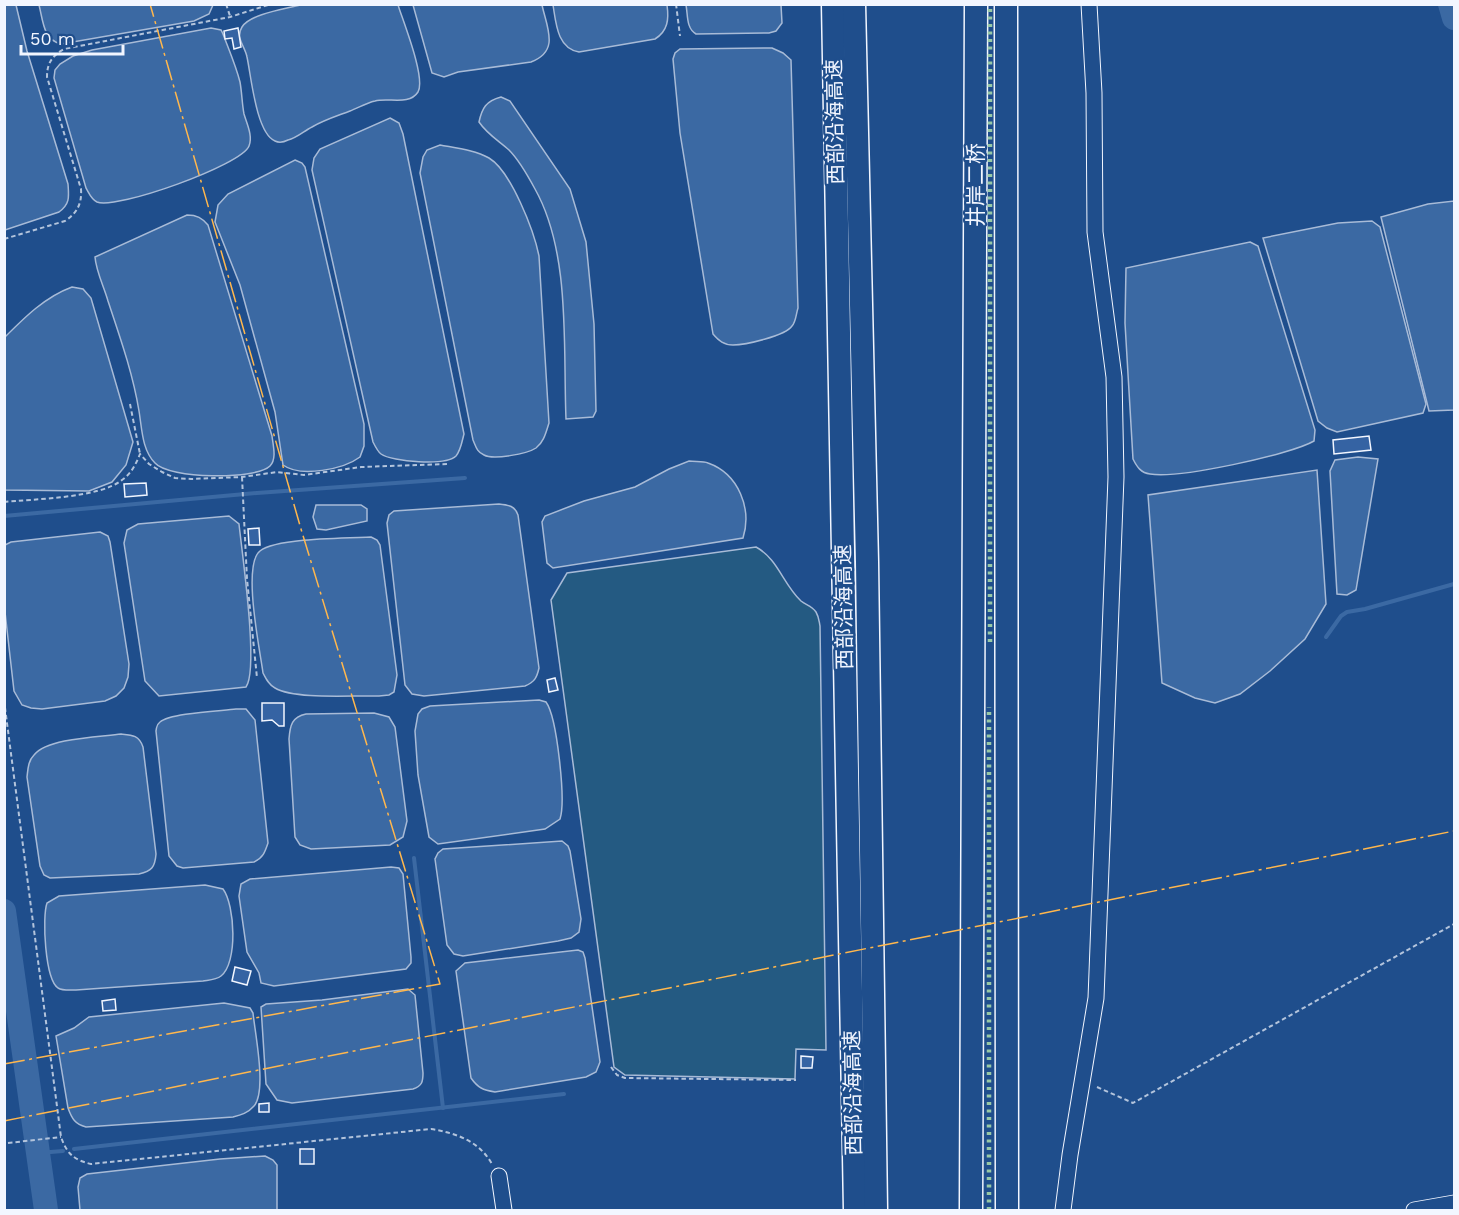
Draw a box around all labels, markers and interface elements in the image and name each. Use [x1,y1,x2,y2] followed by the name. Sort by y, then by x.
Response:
[21,18,123,56] scale bar
[30,28,75,49] text: 50 m
[821,59,848,185] street label: 西部沿海高速
[963,143,988,227] street label: 井岸二桥
[830,544,857,670] street label: 西部沿海高速
[839,1030,866,1156] street label: 西部沿海高速

